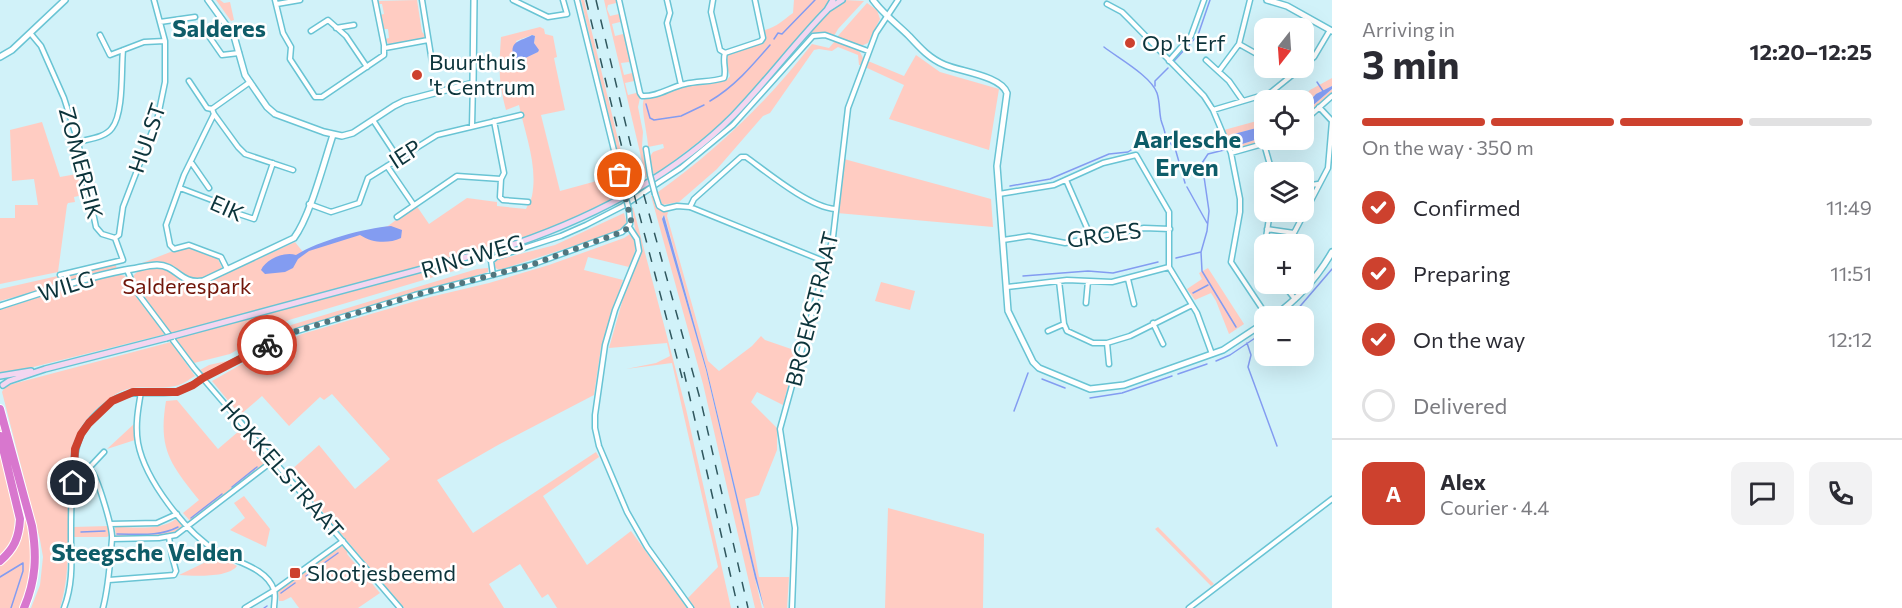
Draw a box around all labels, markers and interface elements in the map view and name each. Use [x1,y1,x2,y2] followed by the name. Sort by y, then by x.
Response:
[172,13,266,42] district label: Salderes
[1362,17,1455,41] text: Arriving in
[1254,18,1314,78] north arrow
[1254,18,1314,366] map controls
[1142,29,1226,56] place label: Op 't Erf
[1123,36,1137,50] marker: Op 't Erf
[1750,38,1872,65] text: 12:20–12:25
[1362,39,1460,87] text: 3 min
[429,48,535,100] place label: Buurthuis 't Centrum
[410,68,424,82] marker: Buurthuis 't Centrum
[1254,90,1314,150] button: locate
[122,99,171,176] street label: HULST
[54,104,109,222] street label: ZOMEREIK
[1133,124,1241,181] district label: Aarlesche Erven
[384,133,426,174] street label: IEP
[1362,135,1534,159] text: On the way · 350 m
[594,149,645,200] pin
[603,158,636,191] icon: bag
[1254,162,1314,222] button: layers
[206,188,248,227] street label: EIK
[1362,191,1395,224] icon: check
[1413,194,1520,221] text: Confirmed
[1826,195,1872,219] text: 11:49
[1065,216,1143,253] street label: GROES
[418,228,526,283] street label: RINGWEG
[779,229,844,389] street label: BROEKSTRAAT
[1254,234,1314,294] button: +
[1362,257,1395,290] icon: check
[1413,260,1510,287] text: Preparing
[1830,261,1872,285] text: 11:51
[35,264,97,307] street label: WILG
[122,272,252,299] park label: Salderespark
[1254,306,1314,366] button: −
[237,315,297,375] courier
[1362,323,1395,356] icon: check
[1413,326,1525,353] text: On the way
[1828,327,1872,351] text: 12:12
[251,329,284,362] icon: bike
[1413,392,1507,419] text: Delivered
[215,394,350,543] street label: HOKKELSTRAAT
[47,457,98,508] pin
[1731,462,1794,525] button: chat
[1809,462,1872,525] button: phone
[56,466,89,499] icon: home
[1440,468,1486,495] text: Alex
[1386,480,1401,507] text: A
[1440,495,1549,519] text: Courier · 4.4
[51,537,243,566] district label: Steegsche Velden
[307,559,456,586] place label: Slootjesbeemd
[288,566,302,580] marker: Slootjesbeemd

